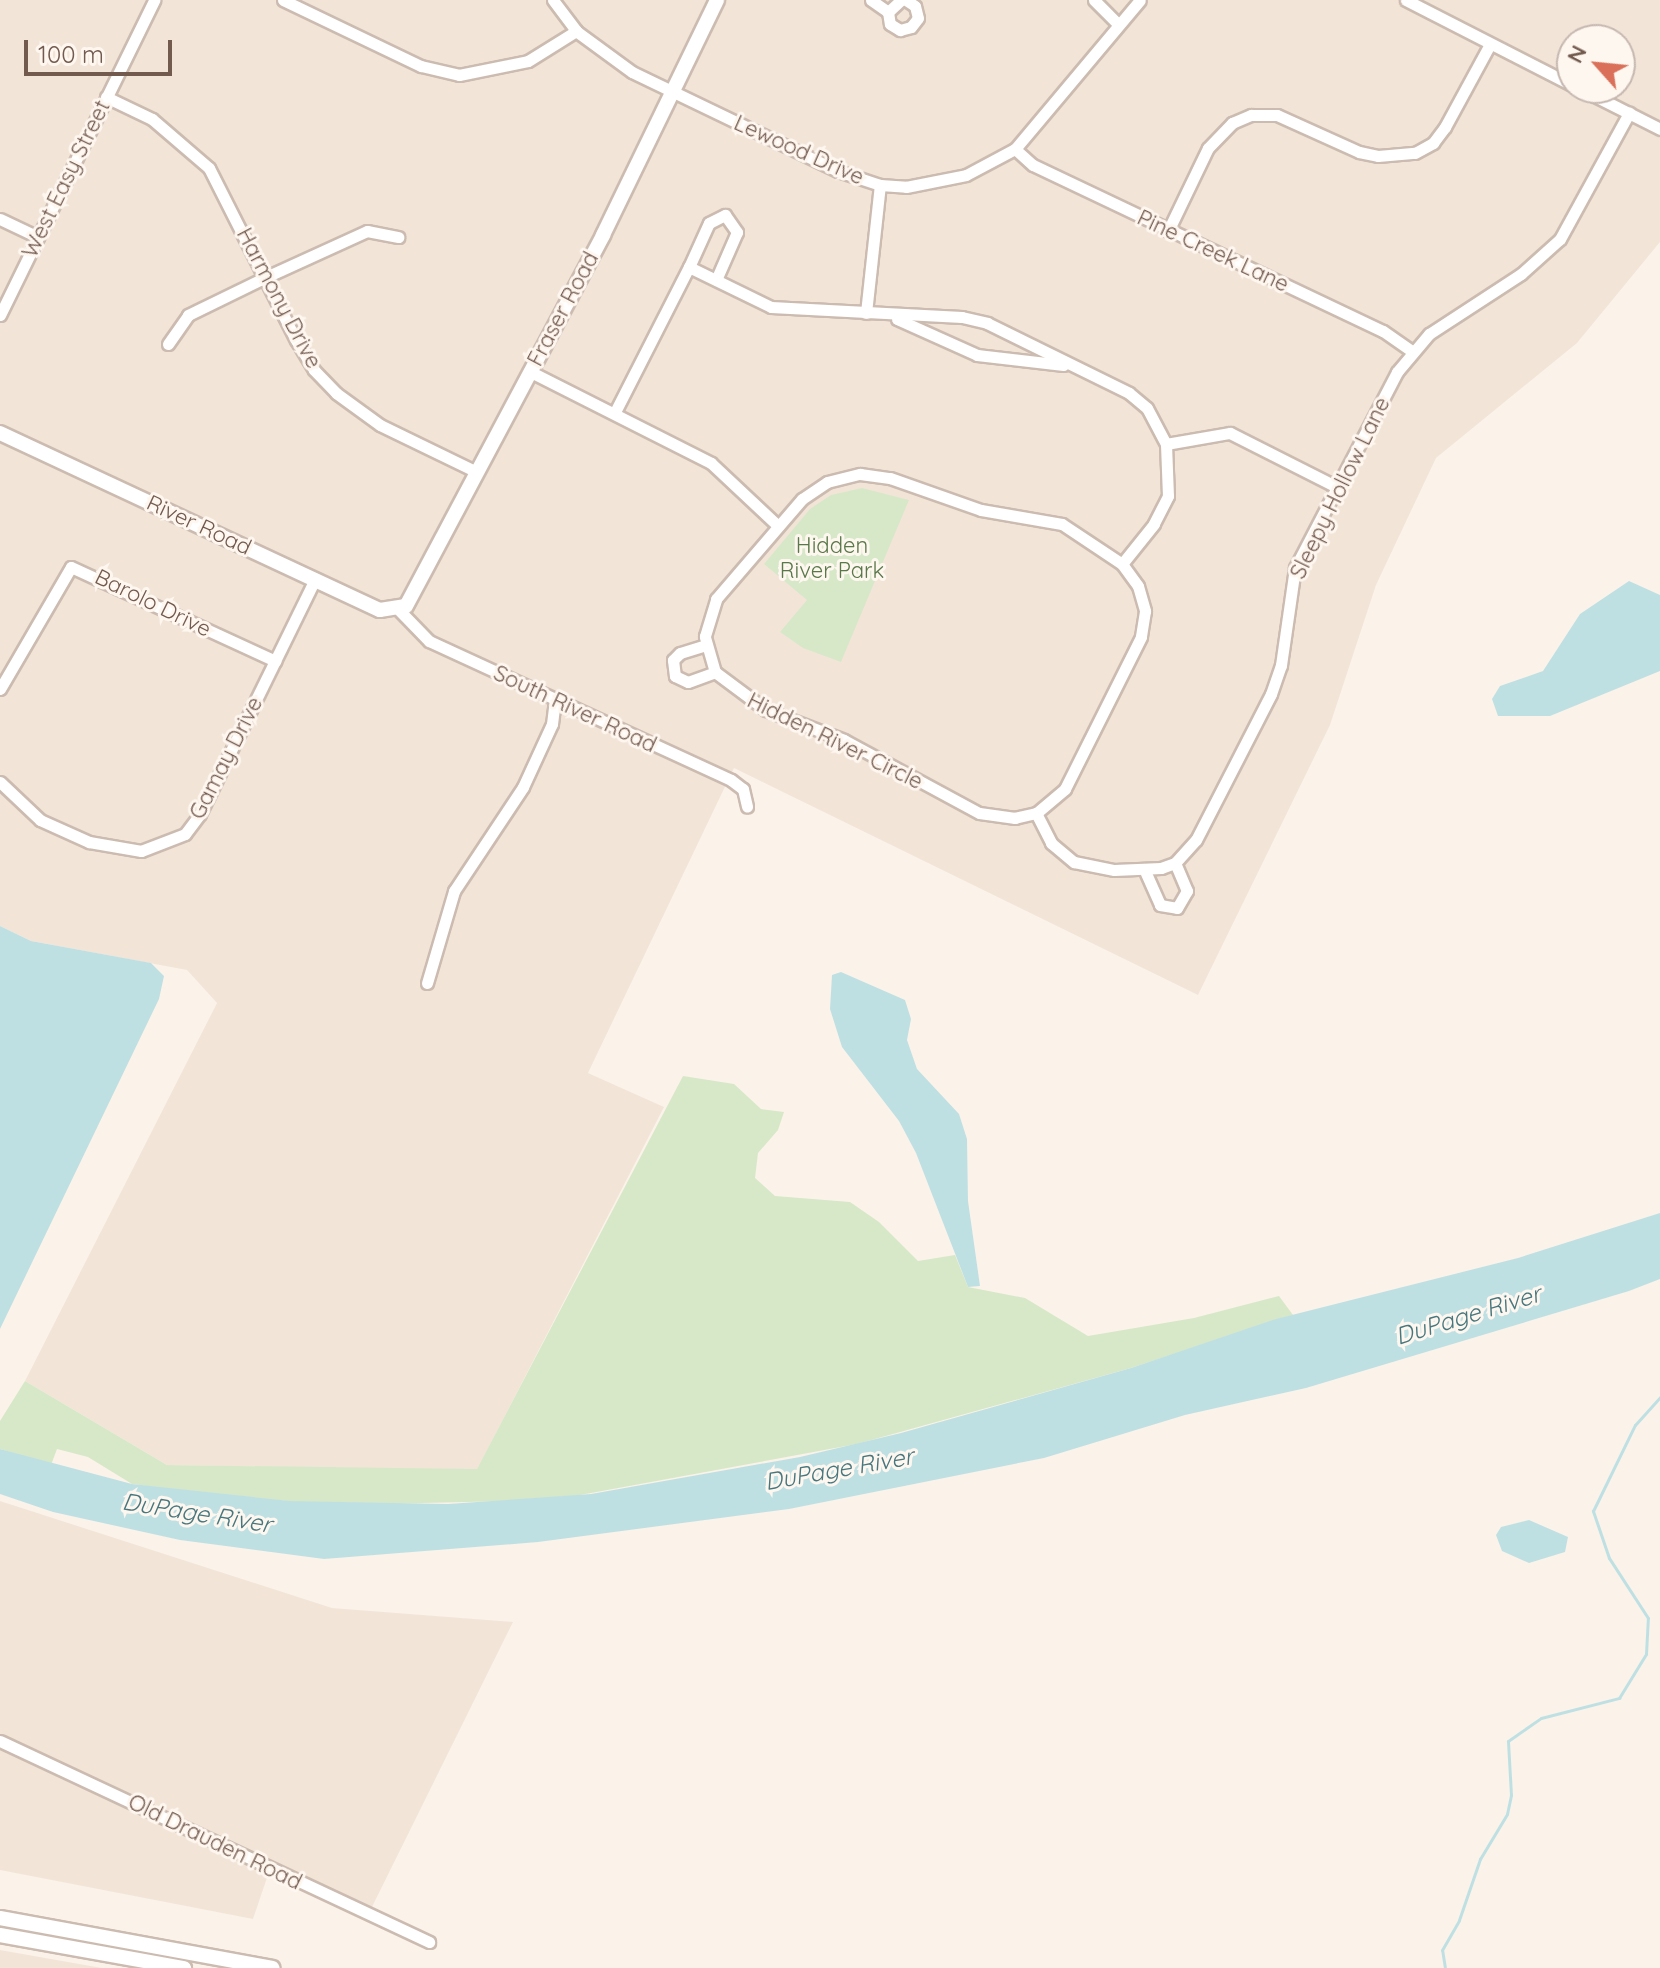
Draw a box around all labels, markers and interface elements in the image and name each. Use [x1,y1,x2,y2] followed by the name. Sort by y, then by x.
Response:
[28,24,176,74] scale bar
[1556,24,1636,104] north arrow
[38,39,104,69] text: 100 m
[1560,40,1593,68] text: N
[16,96,116,262] street label: West Easy Street
[730,110,868,190] street label: Lewood Drive
[1133,204,1293,298] street label: Pine Creek Lane
[231,223,327,373] street label: Harmony Drive
[522,247,604,371] street label: Fraser Road
[1285,393,1395,583] street label: Sleepy Hollow Lane
[142,489,256,561] street label: River Road
[780,532,884,584] park label: Hidden River Park
[91,564,215,642] street label: Barolo Drive
[489,660,661,758] street label: South River Road
[743,687,927,795] street label: Hidden River Circle
[184,692,268,824] street label: Gamay Drive
[1392,1279,1544,1351] water label: DuPage River
[762,1442,916,1496] water label: DuPage River
[120,1487,274,1539] water label: DuPage River
[124,1789,306,1895] street label: Old Drauden Road

